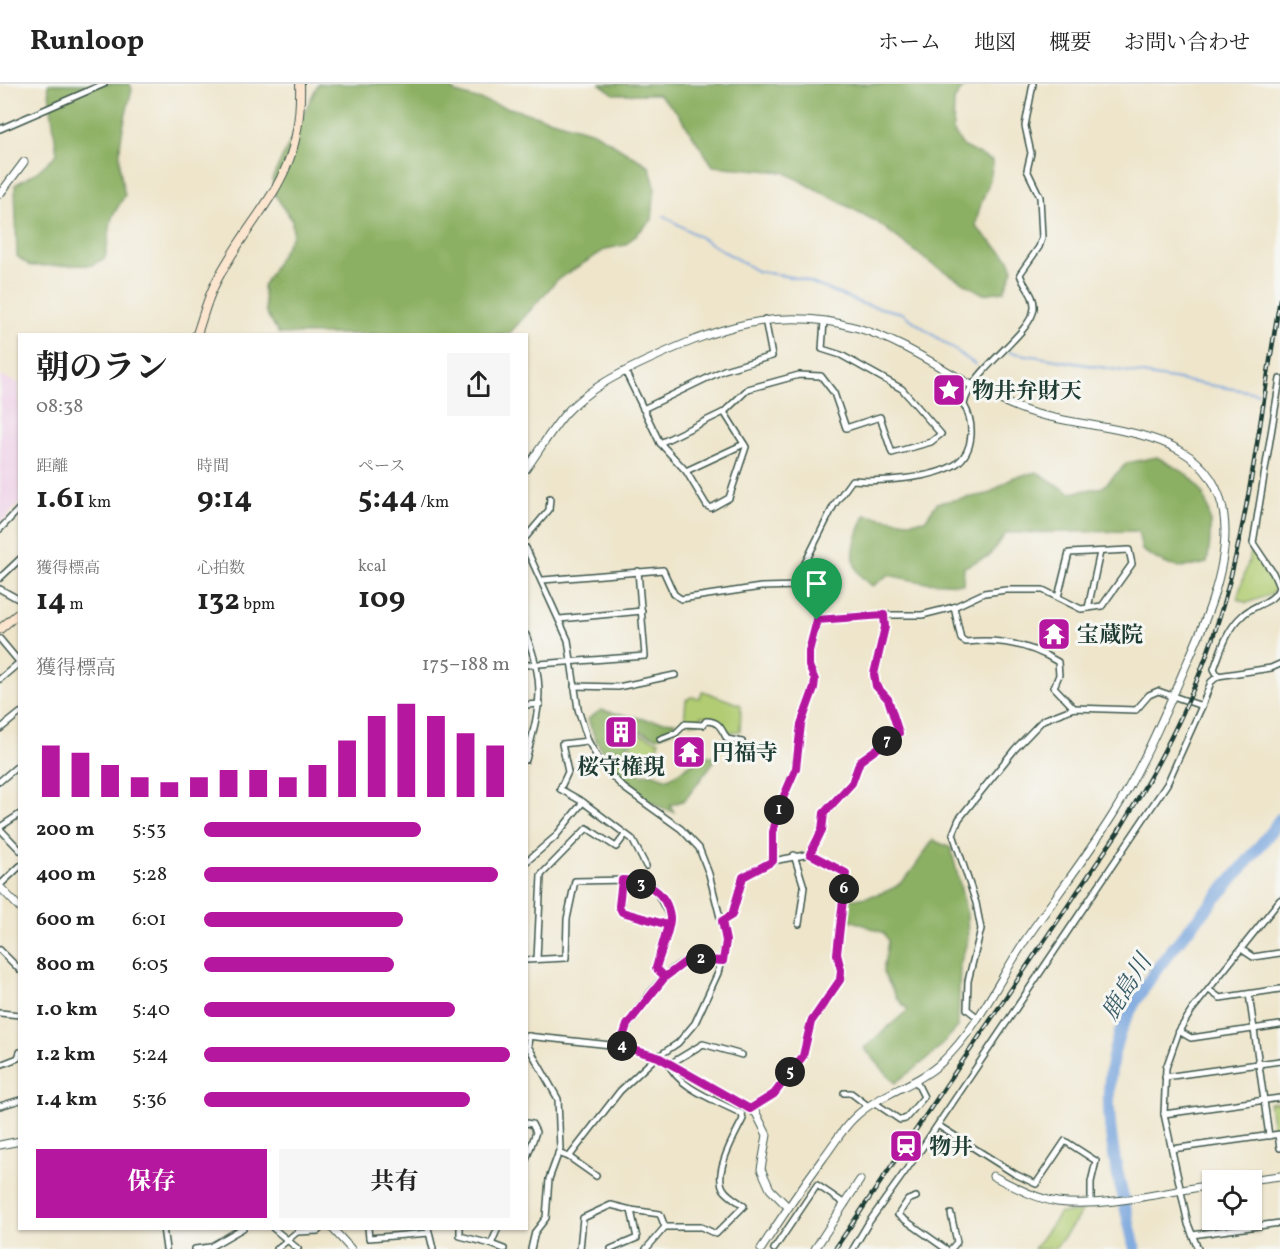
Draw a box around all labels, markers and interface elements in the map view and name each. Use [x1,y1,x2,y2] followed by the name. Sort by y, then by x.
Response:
[30,22,144,61] text: Runloop
[878,29,941,58] text: ホーム
[974,29,1016,58] text: 地図
[1049,29,1091,58] text: 概要
[1124,29,1250,58] text: お問い合わせ
[36,347,168,393] text: 朝のラン
[447,353,510,416] button: share
[931,372,967,408] place icon: 物井弁財天
[972,377,1082,408] place label: 物井弁財天
[36,393,83,421] text: 08:38
[36,456,68,478] text: 距離
[197,456,229,478] text: 時間
[358,456,405,478] text: ペース
[36,478,85,520] text: 1.61
[197,478,252,520] text: 9:14
[358,478,417,520] text: 5:44
[85,492,111,514] text: km
[417,492,449,514] text: /km
[358,556,386,578] text: kcal
[36,558,100,580] text: 獲得標高
[197,558,245,580] text: 心拍数
[791,558,842,620] pin
[800,567,833,600] icon: arrive
[358,578,405,620] text: 109
[36,580,66,622] text: 14
[197,580,240,622] text: 132
[66,594,84,616] text: m
[240,594,275,616] text: bpm
[1036,616,1072,652] temple icon: 宝蔵院
[1077,621,1143,652] place label: 宝蔵院
[422,651,510,679] text: 175–188 m
[36,655,116,683] text: 獲得標高
[603,714,639,750] building icon: 桜守権現
[872,726,902,756] pin: 7
[883,730,891,752] text: 7
[671,734,707,770] temple icon: 円福寺
[712,739,778,770] place label: 円福寺
[577,753,665,784] place label: 桜守権現
[764,795,794,825] pin: 1
[776,799,782,821] text: 1
[36,816,94,844] text: 200 m
[132,816,166,844] text: 5:53
[36,861,96,889] text: 400 m
[132,861,167,889] text: 5:28
[626,869,656,899] pin: 3
[637,873,645,895] text: 3
[829,874,859,904] pin: 6
[840,878,848,900] text: 6
[36,906,95,934] text: 600 m
[132,906,167,934] text: 6:01
[686,944,716,974] pin: 2
[1094,946,1163,1028] water label: 鹿島川
[697,948,705,970] text: 2
[36,951,95,979] text: 800 m
[132,951,168,979] text: 6:05
[36,996,98,1024] text: 1.0 km
[132,996,170,1024] text: 5:40
[607,1031,637,1061] pin: 4
[617,1035,627,1057] text: 4
[36,1041,96,1069] text: 1.2 km
[132,1041,168,1069] text: 5:24
[775,1057,805,1087] pin: 5
[786,1061,794,1083] text: 5
[36,1086,97,1114] text: 1.4 km
[132,1086,167,1114] text: 5:36
[888,1128,924,1164] station icon: 物井
[929,1133,973,1164] place label: 物井
[36,1149,267,1218] button: 保存
[279,1149,510,1218] button: 共有
[1202,1170,1262,1230] map controls
[1202,1170,1262,1230] button: locate

